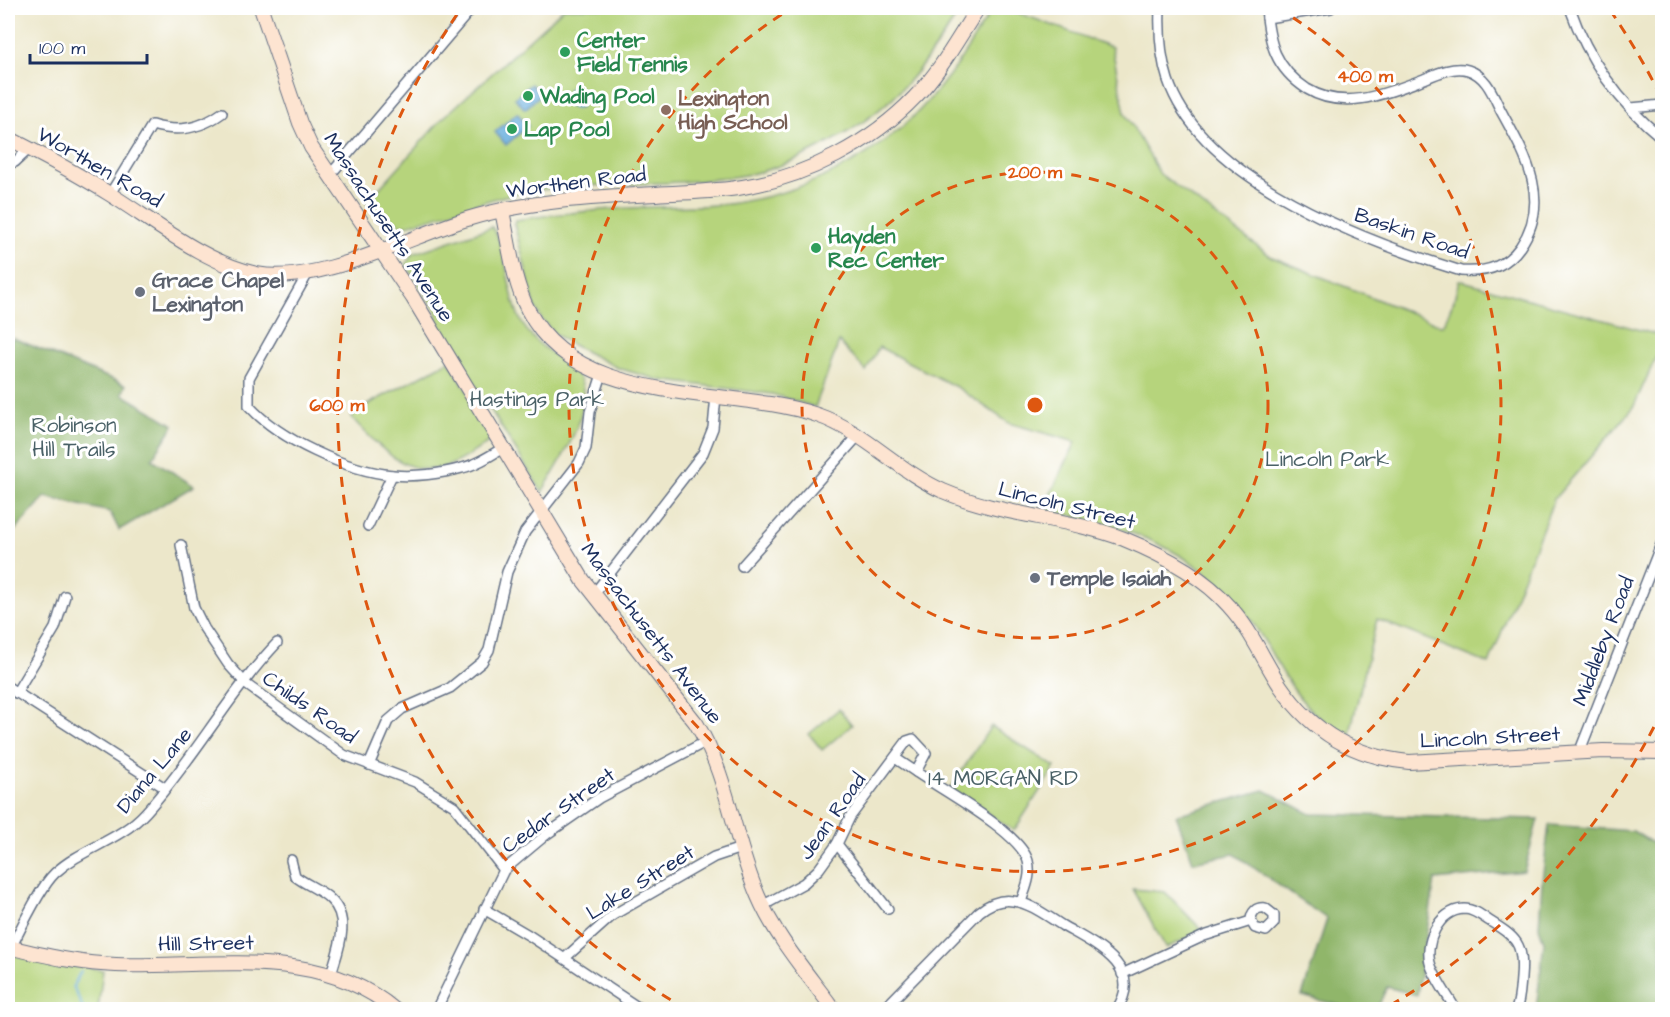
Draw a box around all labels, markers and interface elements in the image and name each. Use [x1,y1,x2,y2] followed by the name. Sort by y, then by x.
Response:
[577,26,688,79] place label: Center Field Tennis
[30,27,147,65] scale bar
[39,36,85,61] text: 100 m
[558,45,572,59] marker: Center Field Tennis
[1337,64,1394,89] text: 400 m
[539,82,655,113] place label: Wading Pool
[678,84,788,139] place label: Lexington High School
[521,89,535,103] marker: Wading Pool
[659,103,673,117] marker: Lexington High School
[524,115,610,145] place label: Lap Pool
[32,120,168,215] street label: Worthen Road
[505,122,519,136] marker: Lap Pool
[316,127,461,328] street label: Massachusetts Avenue
[505,160,648,205] street label: Worthen Road
[1007,160,1063,185] text: 200 m
[1351,200,1473,267] street label: Baskin Road
[828,222,945,275] place label: Hayden Rec Center
[809,241,823,255] marker: Hayden Rec Center
[152,266,285,321] place label: Grace Chapel Lexington
[133,285,147,299] marker: Grace Chapel Lexington
[470,385,604,416] park label: Hastings Park
[309,393,366,418] text: 600 m
[1025,395,1045,415] centre of rings
[31,411,117,464] park label: Robinson Hill Trails
[1265,445,1389,474] park label: Lincoln Park
[995,474,1139,537] street label: Lincoln Street
[574,537,729,730] street label: Massachusetts Avenue
[1046,564,1172,594] place label: Temple Isaiah
[1028,571,1042,585] marker: Temple Isaiah
[1565,572,1643,711] street label: Middleby Road
[256,664,363,751] street label: Childs Road
[1419,719,1561,756] street label: Lincoln Street
[110,721,199,820] street label: Diana Lane
[496,760,621,860] street label: Cedar Street
[928,764,1078,793] park label: 14 MORGAN RD
[792,767,873,866] street label: Jean Road
[581,837,700,927] street label: Lake Street
[158,928,255,959] street label: Hill Street

